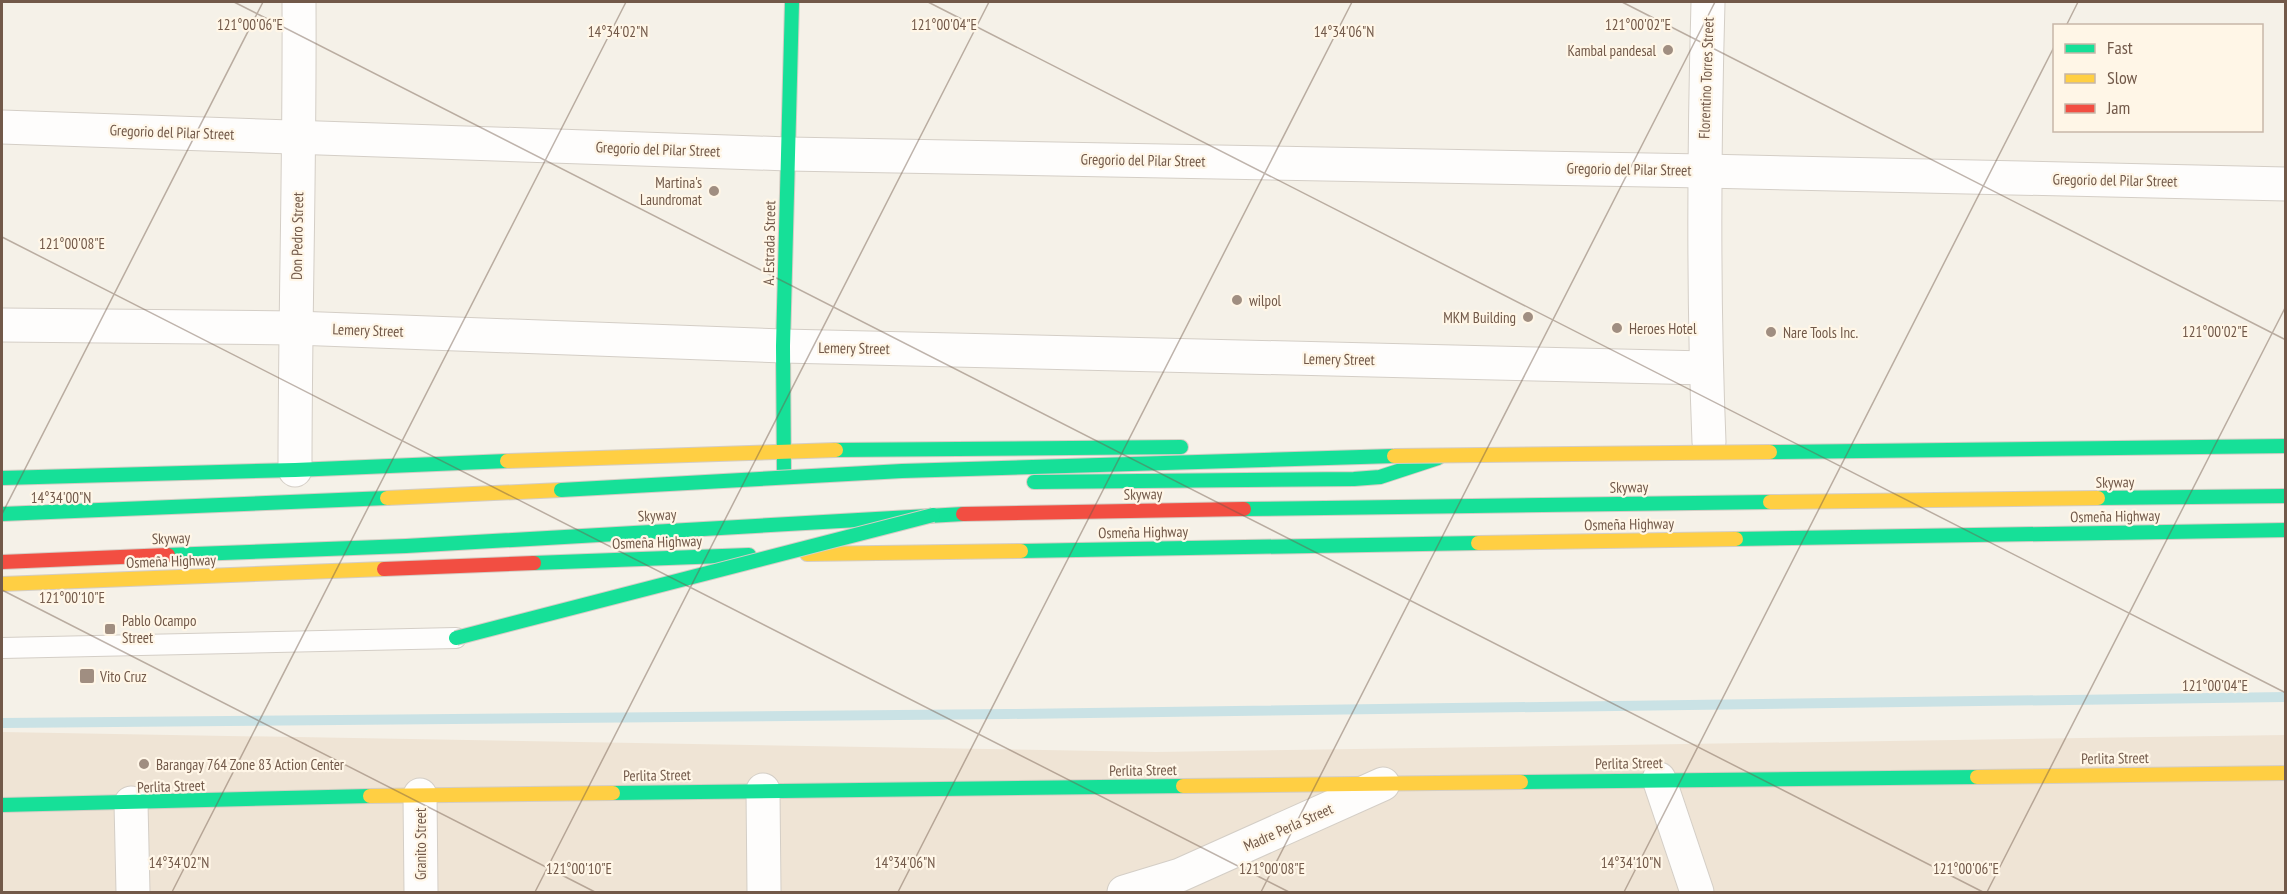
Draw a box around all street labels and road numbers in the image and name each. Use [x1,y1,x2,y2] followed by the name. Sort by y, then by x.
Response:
[1694,17,1718,139] street label: Florentino Torres Street
[109,120,235,144] street label: Gregorio del Pilar Street
[595,137,721,161] street label: Gregorio del Pilar Street
[1080,149,1206,171] street label: Gregorio del Pilar Street
[1566,158,1692,180] street label: Gregorio del Pilar Street
[2052,169,2178,191] street label: Gregorio del Pilar Street
[287,192,307,280] street label: Don Pedro Street
[759,200,779,286] street label: A. Estrada Street
[332,319,404,341] street label: Lemery Street
[818,338,890,358] street label: Lemery Street
[1303,349,1375,369] street label: Lemery Street
[2096,472,2135,492] street label: Skyway
[1610,477,1649,497] street label: Skyway
[1124,484,1163,504] street label: Skyway
[637,504,677,525] street label: Skyway
[2070,506,2160,526] street label: Osmeña Highway
[1584,514,1674,534] street label: Osmeña Highway
[1098,522,1188,542] street label: Osmeña Highway
[151,528,191,548] street label: Skyway
[612,531,703,553] street label: Osmeña Highway
[126,550,217,572] street label: Osmeña Highway
[2081,748,2149,768] street label: Perlita Street
[1595,753,1663,773] street label: Perlita Street
[1109,760,1177,780] street label: Perlita Street
[623,765,691,785] street label: Perlita Street
[137,775,205,797] street label: Perlita Street
[1240,799,1336,855] street label: Madre Perla Street
[411,808,430,880] street label: Granito Street

